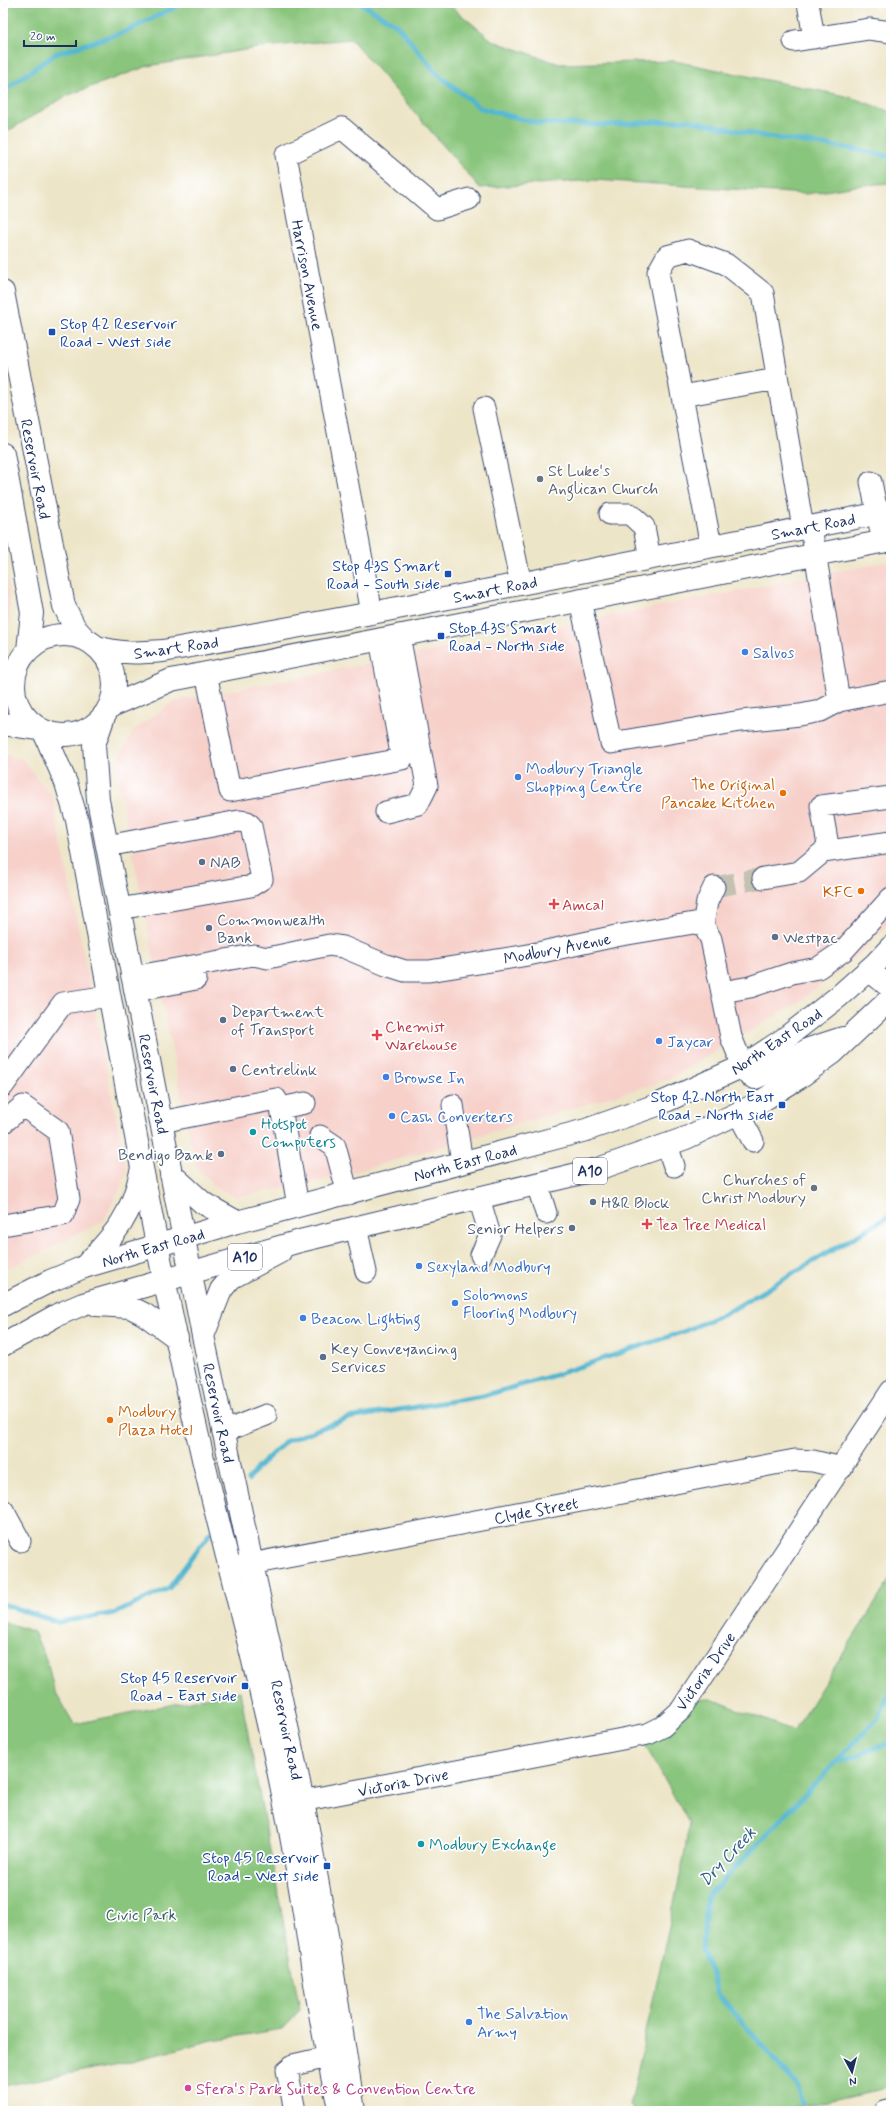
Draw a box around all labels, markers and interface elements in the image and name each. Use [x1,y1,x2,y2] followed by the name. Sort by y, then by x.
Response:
[24,22,76,48] scale bar
[30,29,56,45] text: 20 m
[286,218,328,332] street label: Harrison Avenue
[60,314,177,353] place label: Stop 42 Reservoir Road - West side
[47,327,57,337] marker: Stop 42 Reservoir Road - West side
[15,417,55,521] street label: Reservoir Road
[548,461,658,501] place label: St Luke's Anglican Church
[535,474,545,484] marker: St Luke's Anglican Church
[769,509,857,546] street label: Smart Road
[327,556,440,595] place label: Stop 43S Smart Road - South side
[443,569,453,579] marker: Stop 43S Smart Road - South side
[451,572,539,609] street label: Smart Road
[449,618,565,657] place label: Stop 43S Smart Road - North side
[436,631,446,641] marker: Stop 43S Smart Road - North side
[132,632,220,665] street label: Smart Road
[753,643,794,664] place label: Salvos
[740,647,750,657] marker: Salvos
[526,759,644,798] place label: Modbury Triangle Shopping Centre
[513,772,523,782] marker: Modbury Triangle Shopping Centre
[661,775,775,814] place label: The Original Pancake Kitchen
[778,788,788,798] marker: The Original Pancake Kitchen
[210,853,241,874] place label: NAB
[197,857,207,867] marker: NAB
[823,882,853,903] place label: KFC
[856,886,866,896] marker: KFC
[562,895,604,916] place label: Amcal
[549,899,559,909] marker: Amcal
[217,910,325,949] place label: Commonwealth Bank
[204,923,214,933] marker: Commonwealth Bank
[783,928,838,949] place label: Westpac
[502,929,613,970] street label: Modbury Avenue
[770,932,780,942] marker: Westpac
[231,1002,325,1041] place label: Department of Transport
[727,1004,827,1081] street label: North East Road
[218,1015,228,1025] marker: Department of Transport
[385,1017,457,1056] place label: Chemist Warehouse
[372,1030,382,1040] marker: Chemist Warehouse
[133,1032,173,1136] street label: Reservoir Road
[667,1032,714,1053] place label: Jaycar
[654,1036,664,1046] marker: Jaycar
[241,1060,317,1081] place label: Centrelink
[228,1064,238,1074] marker: Centrelink
[394,1068,465,1089] place label: Browse In
[381,1072,391,1082] marker: Browse In
[650,1087,774,1126] place label: Stop 42 North East Road - North side
[777,1100,787,1110] marker: Stop 42 North East Road - North side
[400,1107,513,1128] place label: Cash Converters
[387,1111,397,1121] marker: Cash Converters
[261,1114,336,1153] place label: Hotspot Computers
[248,1127,258,1137] marker: Hotspot Computers
[411,1140,519,1187] street label: North East Road
[118,1145,213,1166] place label: Bendigo Bank
[216,1149,226,1159] marker: Bendigo Bank
[573,1158,607,1184] road number: A10
[701,1170,806,1209] place label: Churches of Christ Modbury
[809,1183,819,1193] marker: Churches of Christ Modbury
[601,1193,669,1214] place label: H&R Block
[588,1197,598,1207] marker: H&R Block
[656,1215,766,1236] place label: Tea Tree Medical
[641,1218,653,1230] marker: Tea Tree Medical
[467,1219,564,1240] place label: Senior Helpers
[567,1223,577,1233] marker: Senior Helpers
[100,1224,207,1273] street label: North East Road
[228,1244,262,1270] road number: A10
[427,1257,551,1278] place label: Sexyland Modbury
[414,1261,424,1271] marker: Sexyland Modbury
[463,1285,577,1325] place label: Solomons Flooring Modbury
[450,1298,460,1308] marker: Solomons Flooring Modbury
[311,1309,421,1331] place label: Beacon Lighting
[298,1313,308,1323] marker: Beacon Lighting
[331,1339,457,1378] place label: Key Conveyancing Services
[318,1352,328,1362] marker: Key Conveyancing Services
[197,1361,238,1465] street label: Reservoir Road
[118,1402,193,1441] place label: Modbury Plaza Hotel
[105,1415,115,1425] marker: Modbury Plaza Hotel
[492,1493,580,1530] street label: Clyde Street
[671,1628,741,1715] street label: Victoria Drive
[120,1668,237,1707] place label: Stop 45 Reservoir Road - East side
[265,1678,306,1782] street label: Reservoir Road
[240,1681,250,1691] marker: Stop 45 Reservoir Road - East side
[356,1764,450,1803] street label: Victoria Drive
[695,1822,761,1891] water label: Dry Creek
[429,1835,557,1857] place label: Modbury Exchange
[416,1839,426,1849] marker: Modbury Exchange
[202,1848,319,1887] place label: Stop 45 Reservoir Road - West side
[322,1861,332,1871] marker: Stop 45 Reservoir Road - West side
[106,1905,176,1926] park label: Civic Park
[477,2004,568,2043] place label: The Salvation Army
[464,2017,474,2027] marker: The Salvation Army
[832,2052,872,2092] north arrow
[849,2074,858,2088] text: N
[196,2079,476,2100] place label: Sfera's Park Suites & Convention Centre
[183,2083,193,2093] marker: Sfera's Park Suites & Convention Centre

